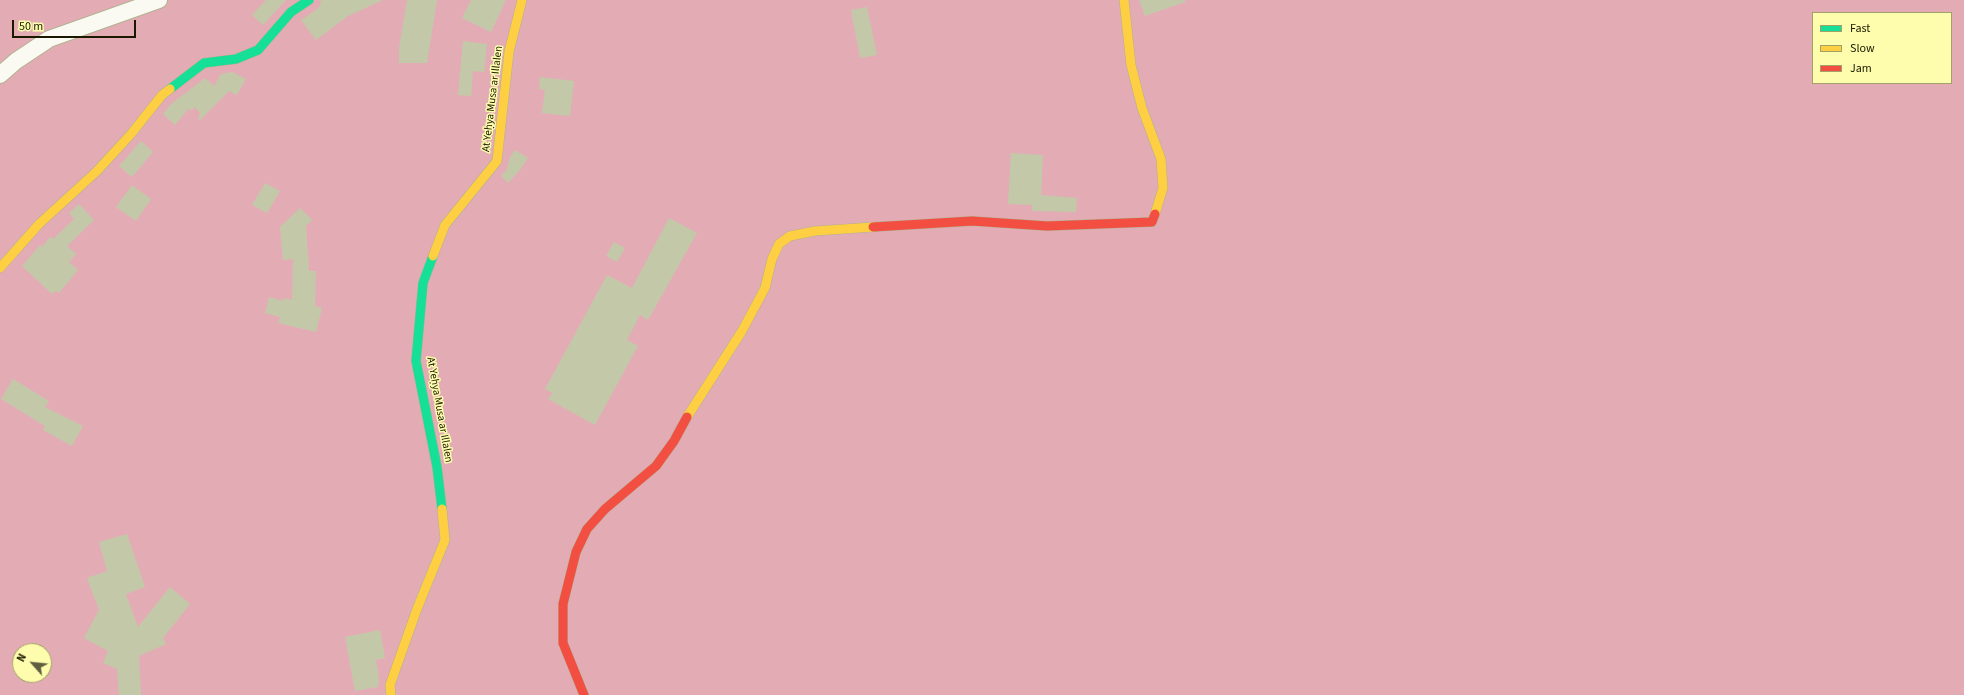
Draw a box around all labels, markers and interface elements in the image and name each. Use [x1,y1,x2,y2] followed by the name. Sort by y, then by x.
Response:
[14,12,138,38] scale bar
[1812,12,1952,84] legend
[19,18,43,35] text: 50 m
[1850,20,1870,37] text: Fast
[1850,40,1875,57] text: Slow
[480,45,506,153] street label: At Yeḥya Musa ar Illalen
[1850,60,1872,77] text: Jam
[423,356,455,464] street label: At Yeḥya Musa ar Illalen
[12,643,52,683] north arrow
[13,651,30,664] text: N

